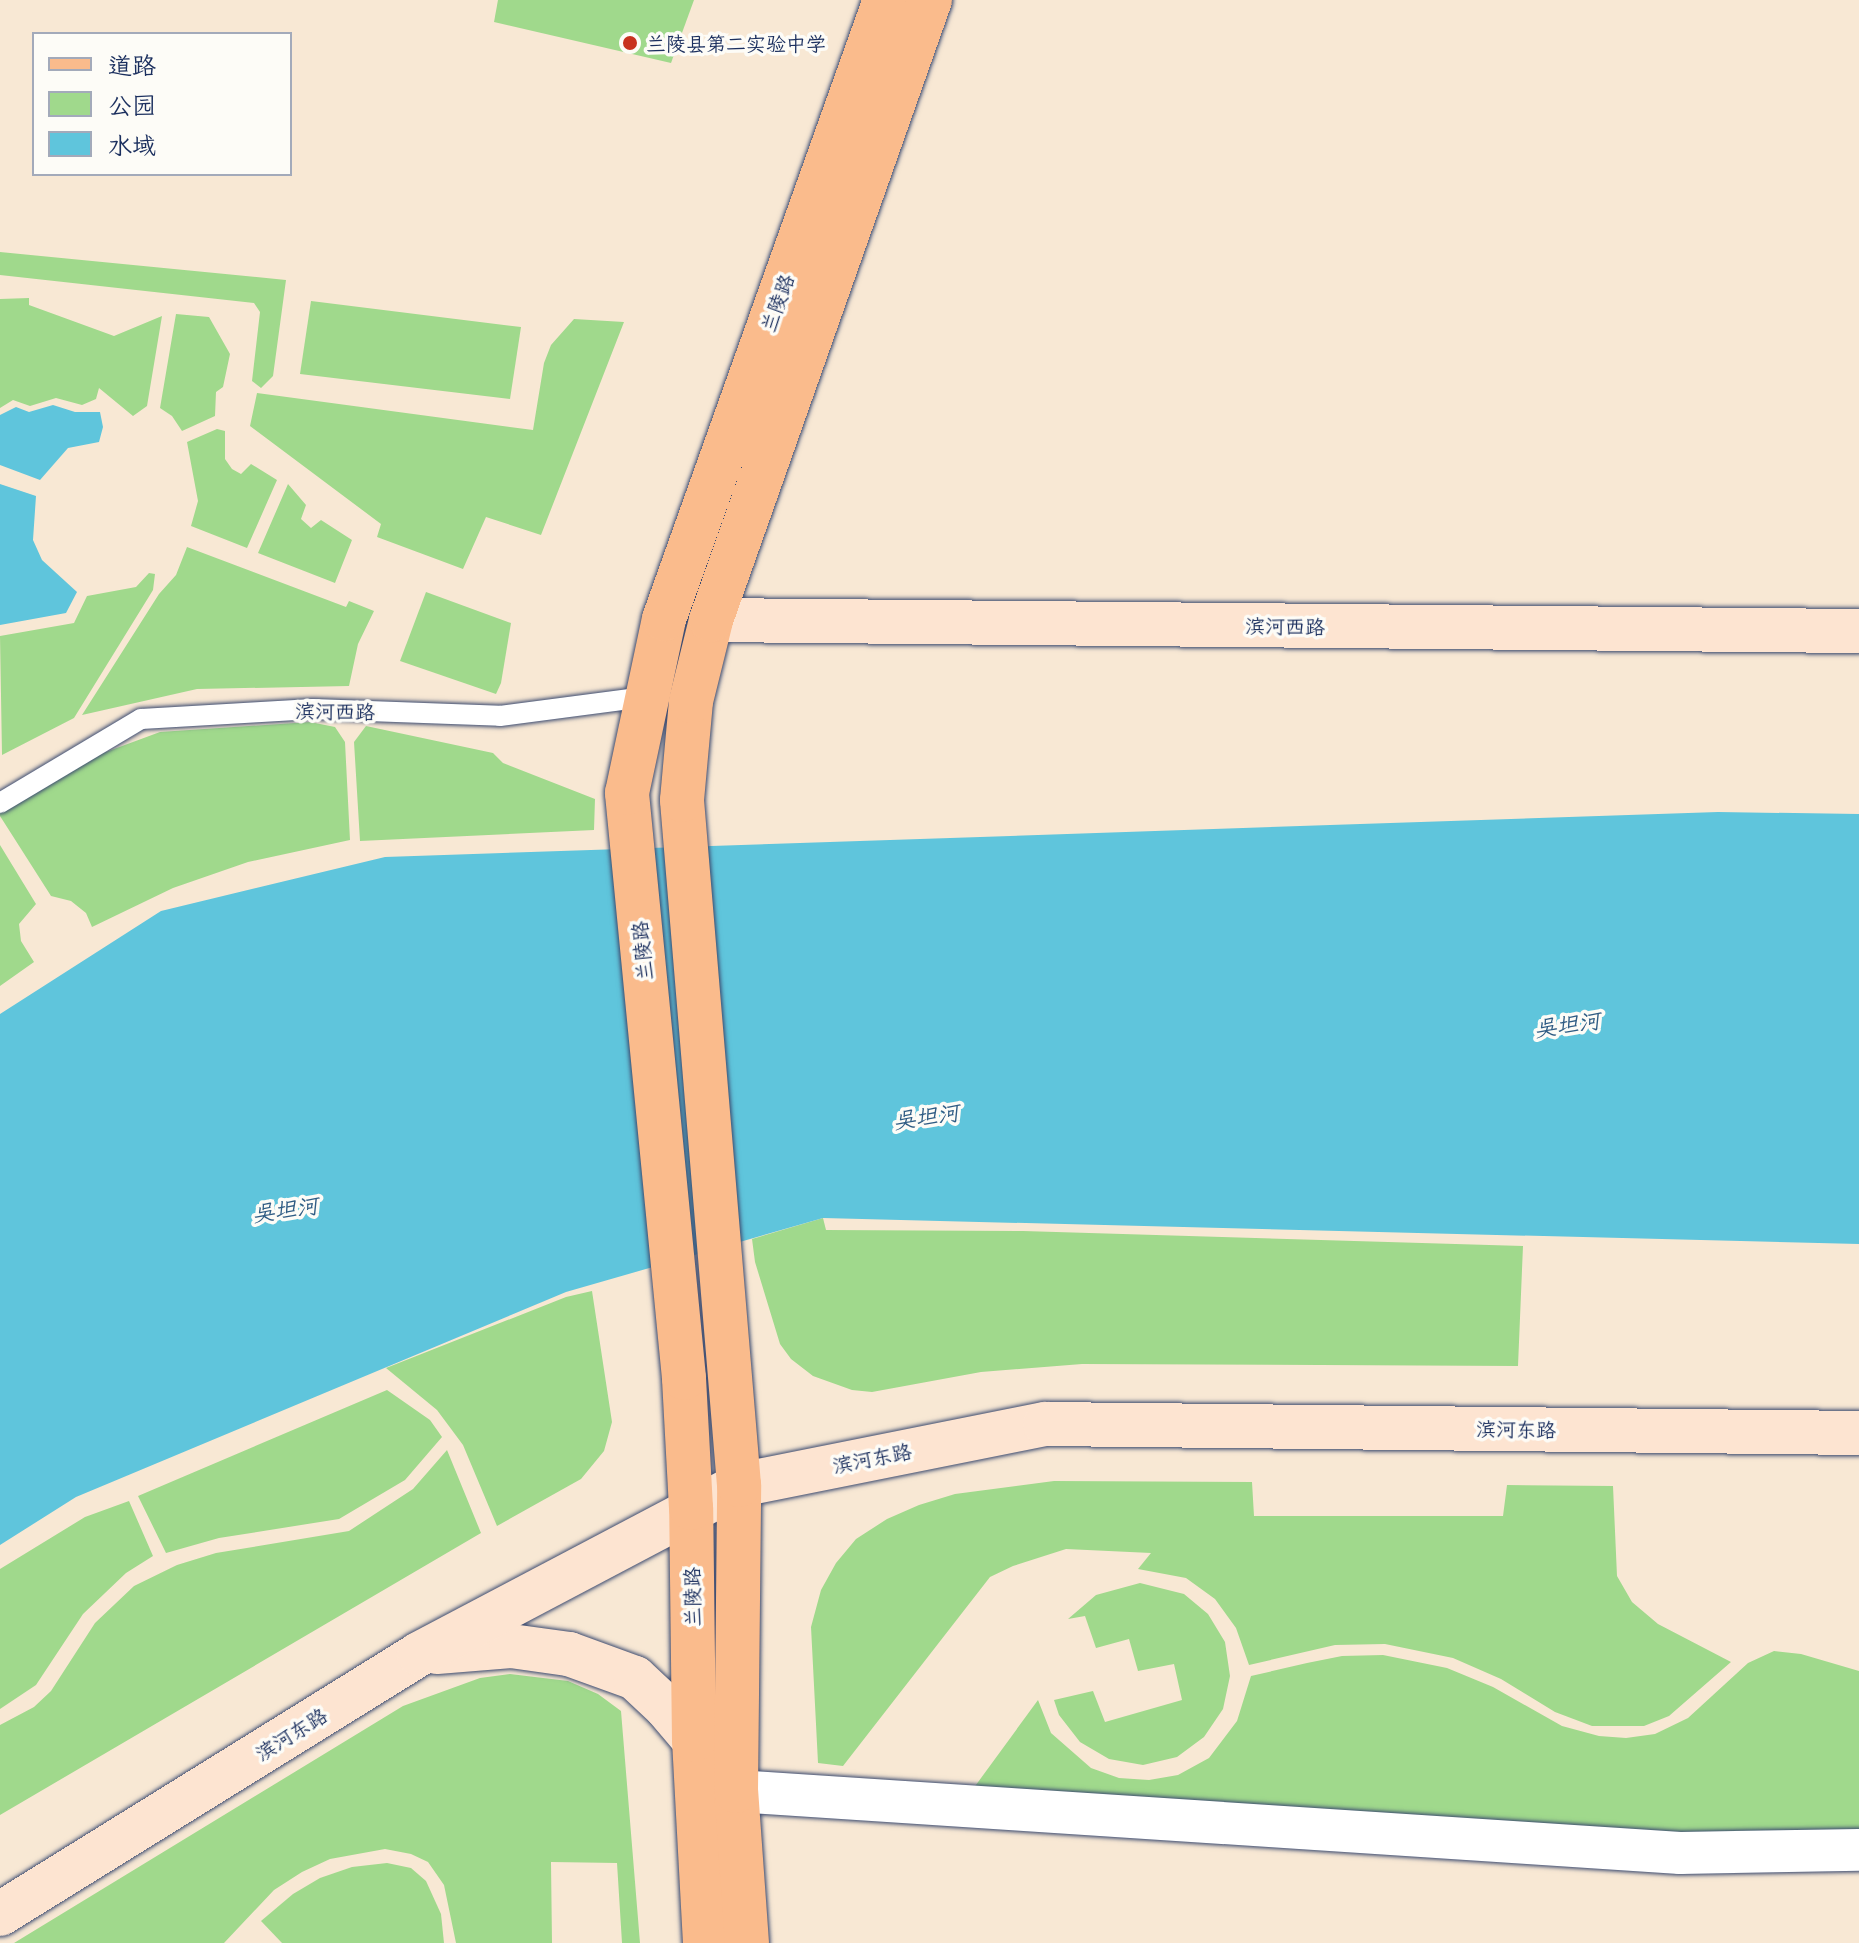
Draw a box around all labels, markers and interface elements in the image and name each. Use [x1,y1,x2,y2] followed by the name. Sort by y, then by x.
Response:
[646,31,826,55] place label: 兰陵县第二实验中学
[32,32,292,176] legend
[621,34,639,52] marker: 兰陵县第二实验中学
[108,46,156,82] text: 道路
[108,86,156,122] text: 公园
[108,126,156,162] text: 水域
[755,271,799,335] street label: 兰陵路
[1245,613,1325,639] street label: 滨河西路
[295,698,375,724] street label: 滨河西路
[627,920,657,982] street label: 兰陵路
[1532,1005,1602,1041] water label: 吴坦河
[891,1097,961,1133] water label: 吴坦河
[250,1190,320,1226] water label: 吴坦河
[1476,1416,1556,1442] street label: 滨河东路
[830,1439,914,1477] street label: 滨河东路
[679,1567,705,1627] street label: 兰陵路
[251,1703,331,1765] street label: 滨河东路

